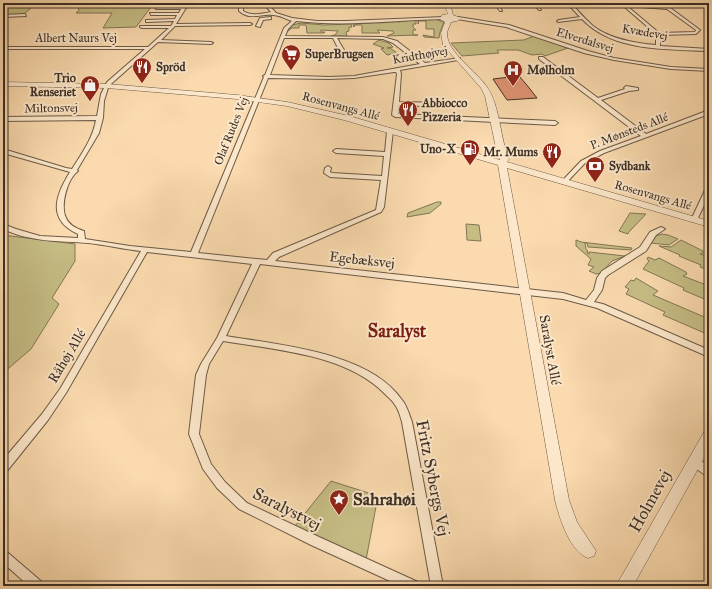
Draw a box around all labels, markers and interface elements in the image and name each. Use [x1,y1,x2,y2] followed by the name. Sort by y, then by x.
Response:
[621,21,669,43] street label: Kvædevej
[555,25,615,55] street label: Elverdalsvej
[34,31,117,45] street label: Albert Naurs Vej
[280,43,302,71] supermarket icon: SuperBrugsen
[391,43,449,67] street label: Kridthøjvej
[305,47,374,62] place label: SuperBrugsen
[131,56,153,84] restaurant icon: Spröd
[502,59,524,87] hospital icon: Mølholm
[156,60,186,75] place label: Spröd
[527,63,576,77] place label: Mølholm
[30,71,77,99] place label: Trio Renseriet
[79,74,101,102] shop icon: Trio Renseriet
[301,89,381,124] street label: Rosenvangs Allé
[211,95,251,167] street label: Olaf Rudes Vej
[421,96,467,124] place label: Abbiocco Pizzeria
[397,99,419,127] restaurant icon: Abbiocco Pizzeria
[24,101,78,115] street label: Miltonsvej
[588,110,670,152] street label: P. Mønsteds Allé
[459,138,481,166] fuel station icon: Uno-X
[541,141,563,169] restaurant icon: Mr. Mums
[420,142,457,156] place label: Uno-X
[483,145,539,159] place label: Mr. Mums
[584,155,606,183] bank icon: Sydbank
[609,159,651,174] place label: Sydbank
[613,177,693,214] street label: Rosenvangs Allé
[328,248,396,272] street label: Egebæksvej
[535,314,565,387] street label: Saralyst Allé
[368,320,427,343] district label: Saralyst
[44,326,90,386] street label: Råhøj Allé
[411,418,455,538] street label: Fritz Sybergs Vej
[624,466,676,536] street label: Holmevej
[249,483,325,535] street label: Saralystvej
[328,488,350,516] place icon: Sahrahøi
[353,489,416,510] place label: Sahrahøi

